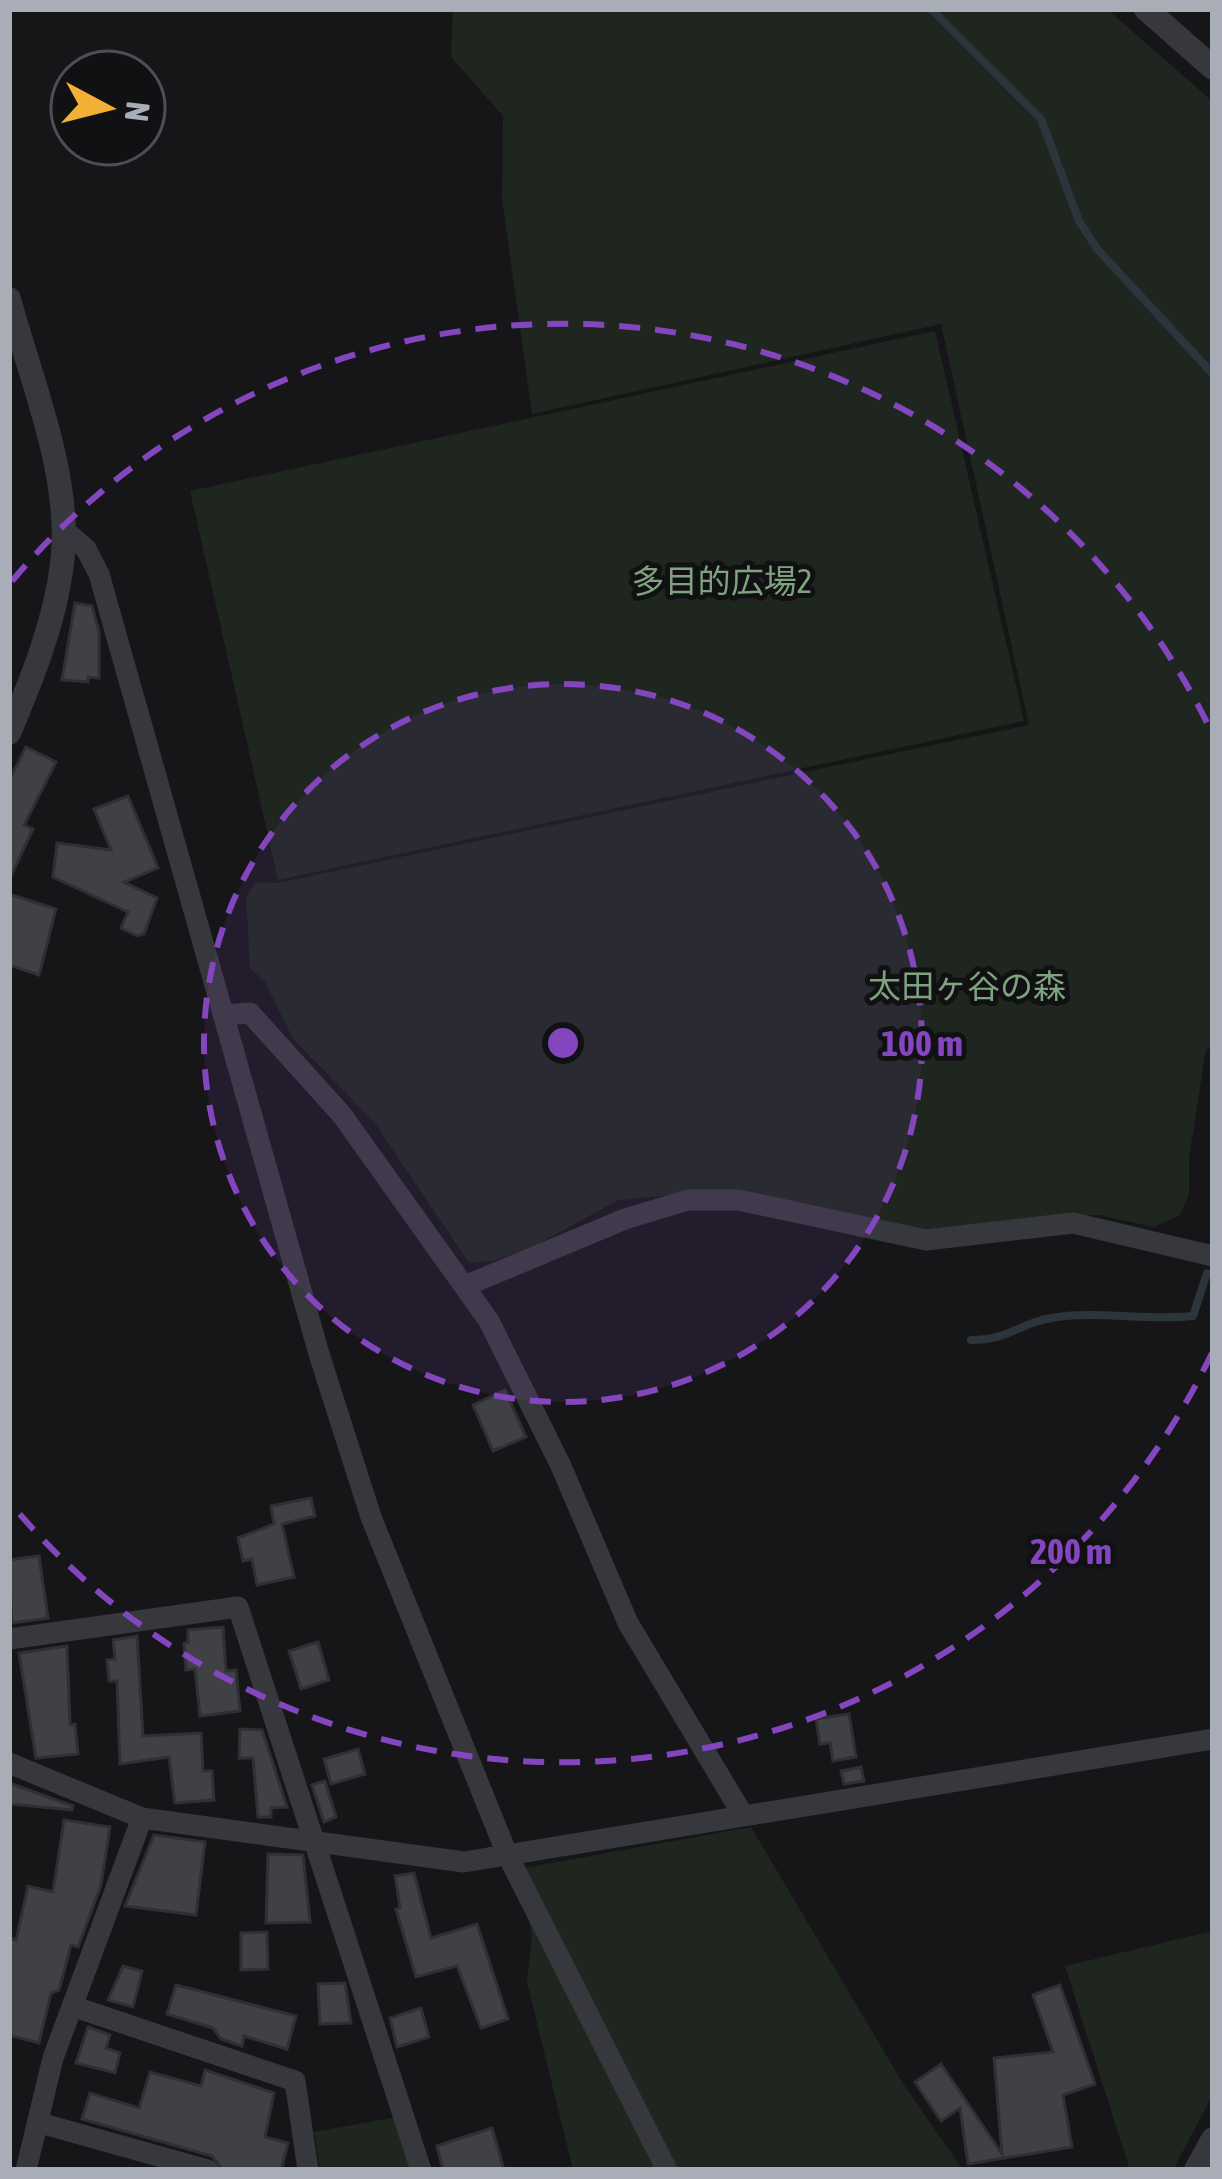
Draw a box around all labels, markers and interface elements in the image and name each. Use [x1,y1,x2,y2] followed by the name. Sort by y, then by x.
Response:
[48,48,168,168] north arrow
[118,100,158,124] text: N
[632,562,812,600] park label: 多目的広場2
[868,967,1066,1005] park label: 太田ヶ谷の森
[542,1022,584,1064] centre of rings
[881,1022,963,1064] text: 100 m
[1030,1530,1112,1572] text: 200 m

